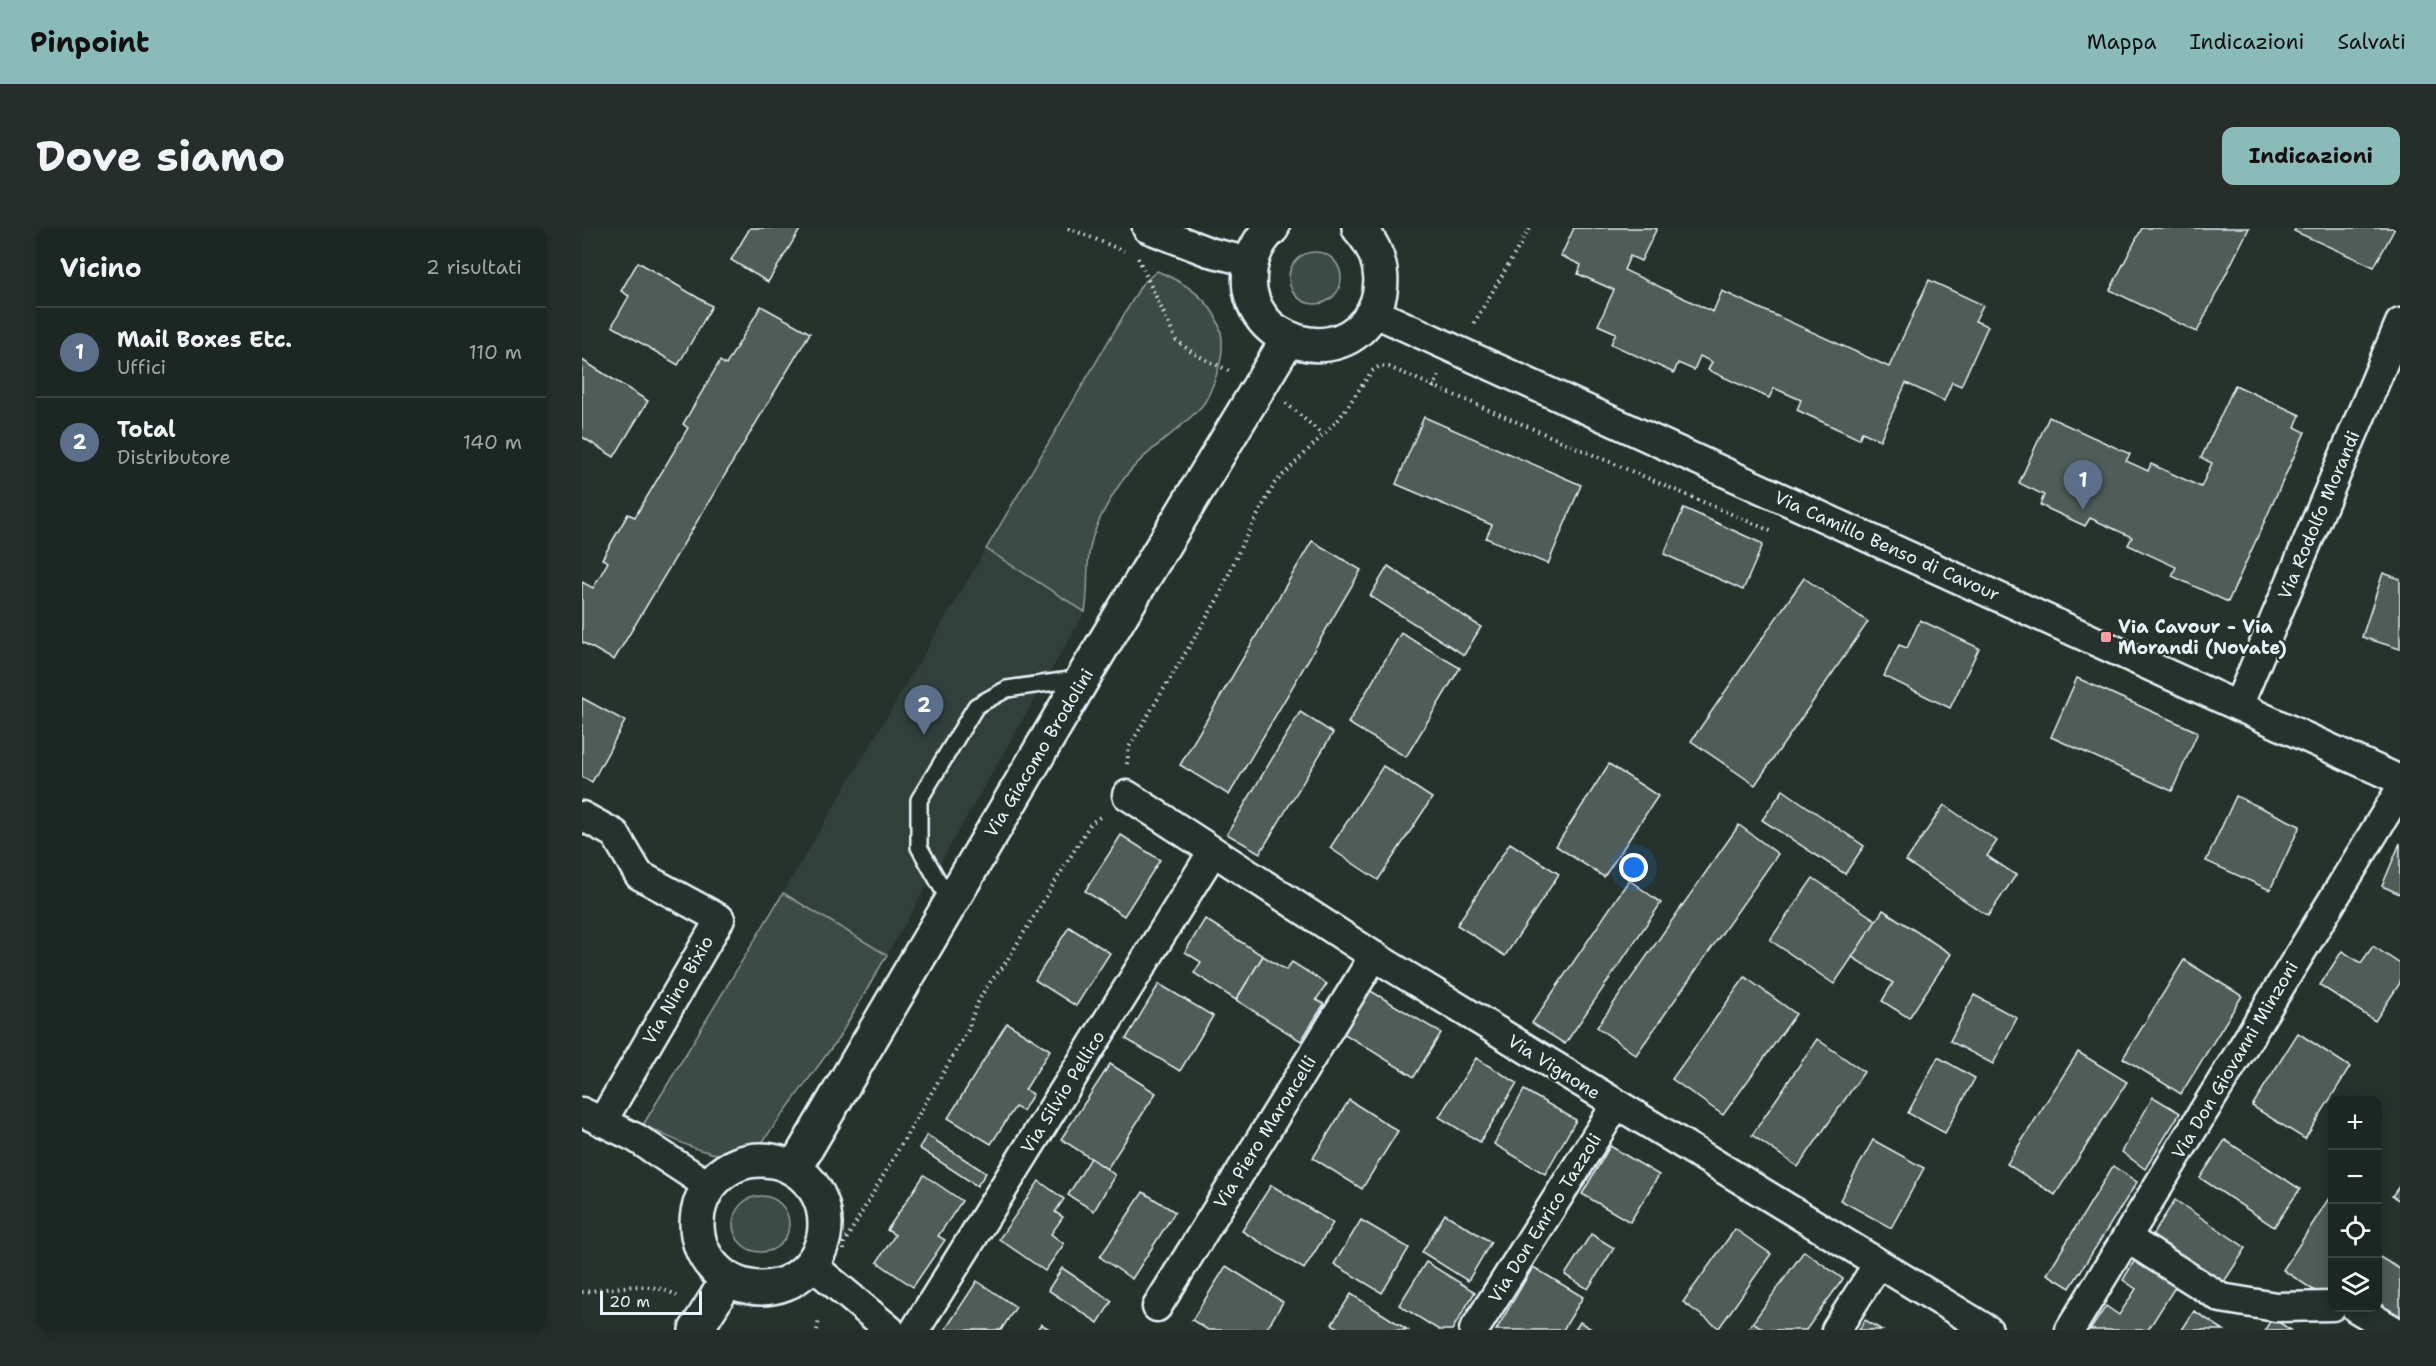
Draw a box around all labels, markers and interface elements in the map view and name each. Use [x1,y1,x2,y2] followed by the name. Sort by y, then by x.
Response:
[30,23,149,61] text: Pinpoint
[2087,28,2157,56] text: Mappa
[2190,28,2304,56] text: Indicazioni
[2337,28,2406,56] text: Salvati
[2222,127,2400,185] button: Indicazioni
[36,128,285,184] text: Dove siamo
[60,250,142,285] text: Vicino
[426,254,522,280] text: 2 risultati
[117,325,292,354] text: Mail Boxes Etc.
[75,339,84,365] text: 1
[468,339,522,365] text: 110 m
[117,354,166,380] text: Uffici
[117,415,176,444] text: Total
[2273,427,2365,603] street label: Via Rodolfo Morandi
[73,429,87,455] text: 2
[463,429,522,455] text: 140 m
[117,444,231,470] text: Distributore
[2064,460,2102,510] pin: 1
[1771,485,2003,607] street label: Via Camillo Benso di Cavour
[2118,615,2287,660] place label: Via Cavour - Via Morandi (Novate)
[2099,630,2113,644] marker: Via Cavour - Via Morandi (Novate)
[979,664,1099,842] street label: Via Giacomo Brodolini
[904,686,944,735] pin: 2
[1619,853,1648,882] your location
[637,931,719,1049] street label: Via Nino Bixio
[2166,957,2304,1163] street label: Via Don Giovanni Minzoni
[1016,1026,1110,1158] street label: Via Silvio Pellico
[1503,1029,1605,1105] street label: Via Vignone
[1208,1051,1322,1213] street label: Via Piero Maroncelli
[2328,1096,2382,1312] map controls
[2328,1096,2382,1150] button: +
[1483,1129,1607,1307] street label: Via Don Enrico Tazzoli
[2328,1150,2382,1204] button: −
[2328,1204,2382,1258] button: locate
[2328,1258,2382,1312] button: layers
[600,1288,702,1316] scale bar
[609,1291,650,1312] text: 20 m

